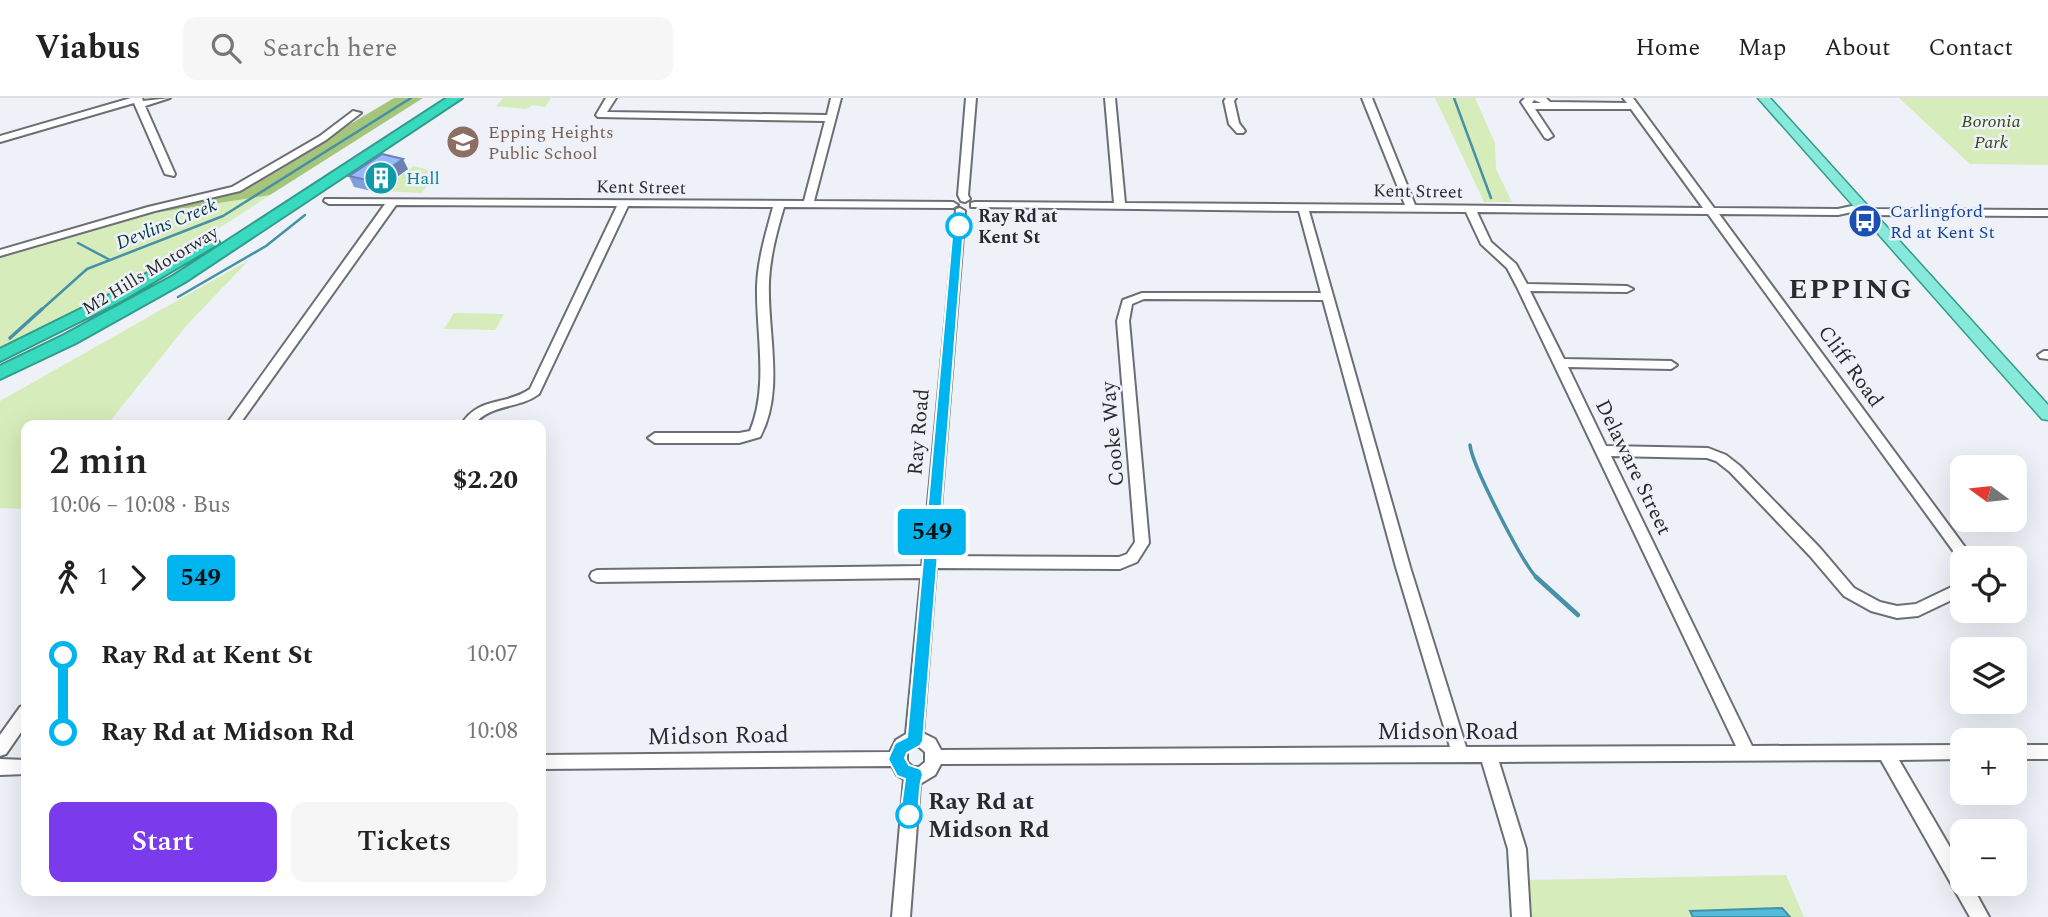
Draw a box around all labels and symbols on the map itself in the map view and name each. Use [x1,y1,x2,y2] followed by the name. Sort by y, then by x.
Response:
[1961,108,2021,156] park label: Boronia Park
[488,119,614,167] place label: Epping Heights Public School
[444,123,482,161] school or university icon: Epping Heights Public School
[362,159,400,197] building icon: Hall
[406,165,440,192] place label: Hall
[596,173,686,202] street label: Kent Street
[1373,177,1463,206] street label: Kent Street
[111,191,222,258] water label: Devlins Creek
[1890,198,1995,246] place label: Carlingford Rd at Kent St
[1846,202,1884,240] bus stop icon: Carlingford Rd at Kent St
[978,203,1058,251] place label: Ray Rd at Kent St
[946,213,972,239] marker: Ray Rd at Kent St
[77,218,225,322] street label: M2 Hills Motorway
[1789,268,1913,311] district label: EPPING
[1809,319,1891,414] street label: Cliff Road
[1092,379,1134,488] street label: Cooke Way
[899,387,939,477] street label: Ray Road
[1586,394,1680,541] street label: Delaware Street
[1950,455,2026,532] north arrow
[892,509,972,555] line badge: 549
[1377,714,1519,750] street label: Midson Road
[647,717,789,755] street label: Midson Road
[928,784,1050,848] place label: Ray Rd at Midson Rd
[896,802,922,828] marker: Ray Rd at Midson Rd

